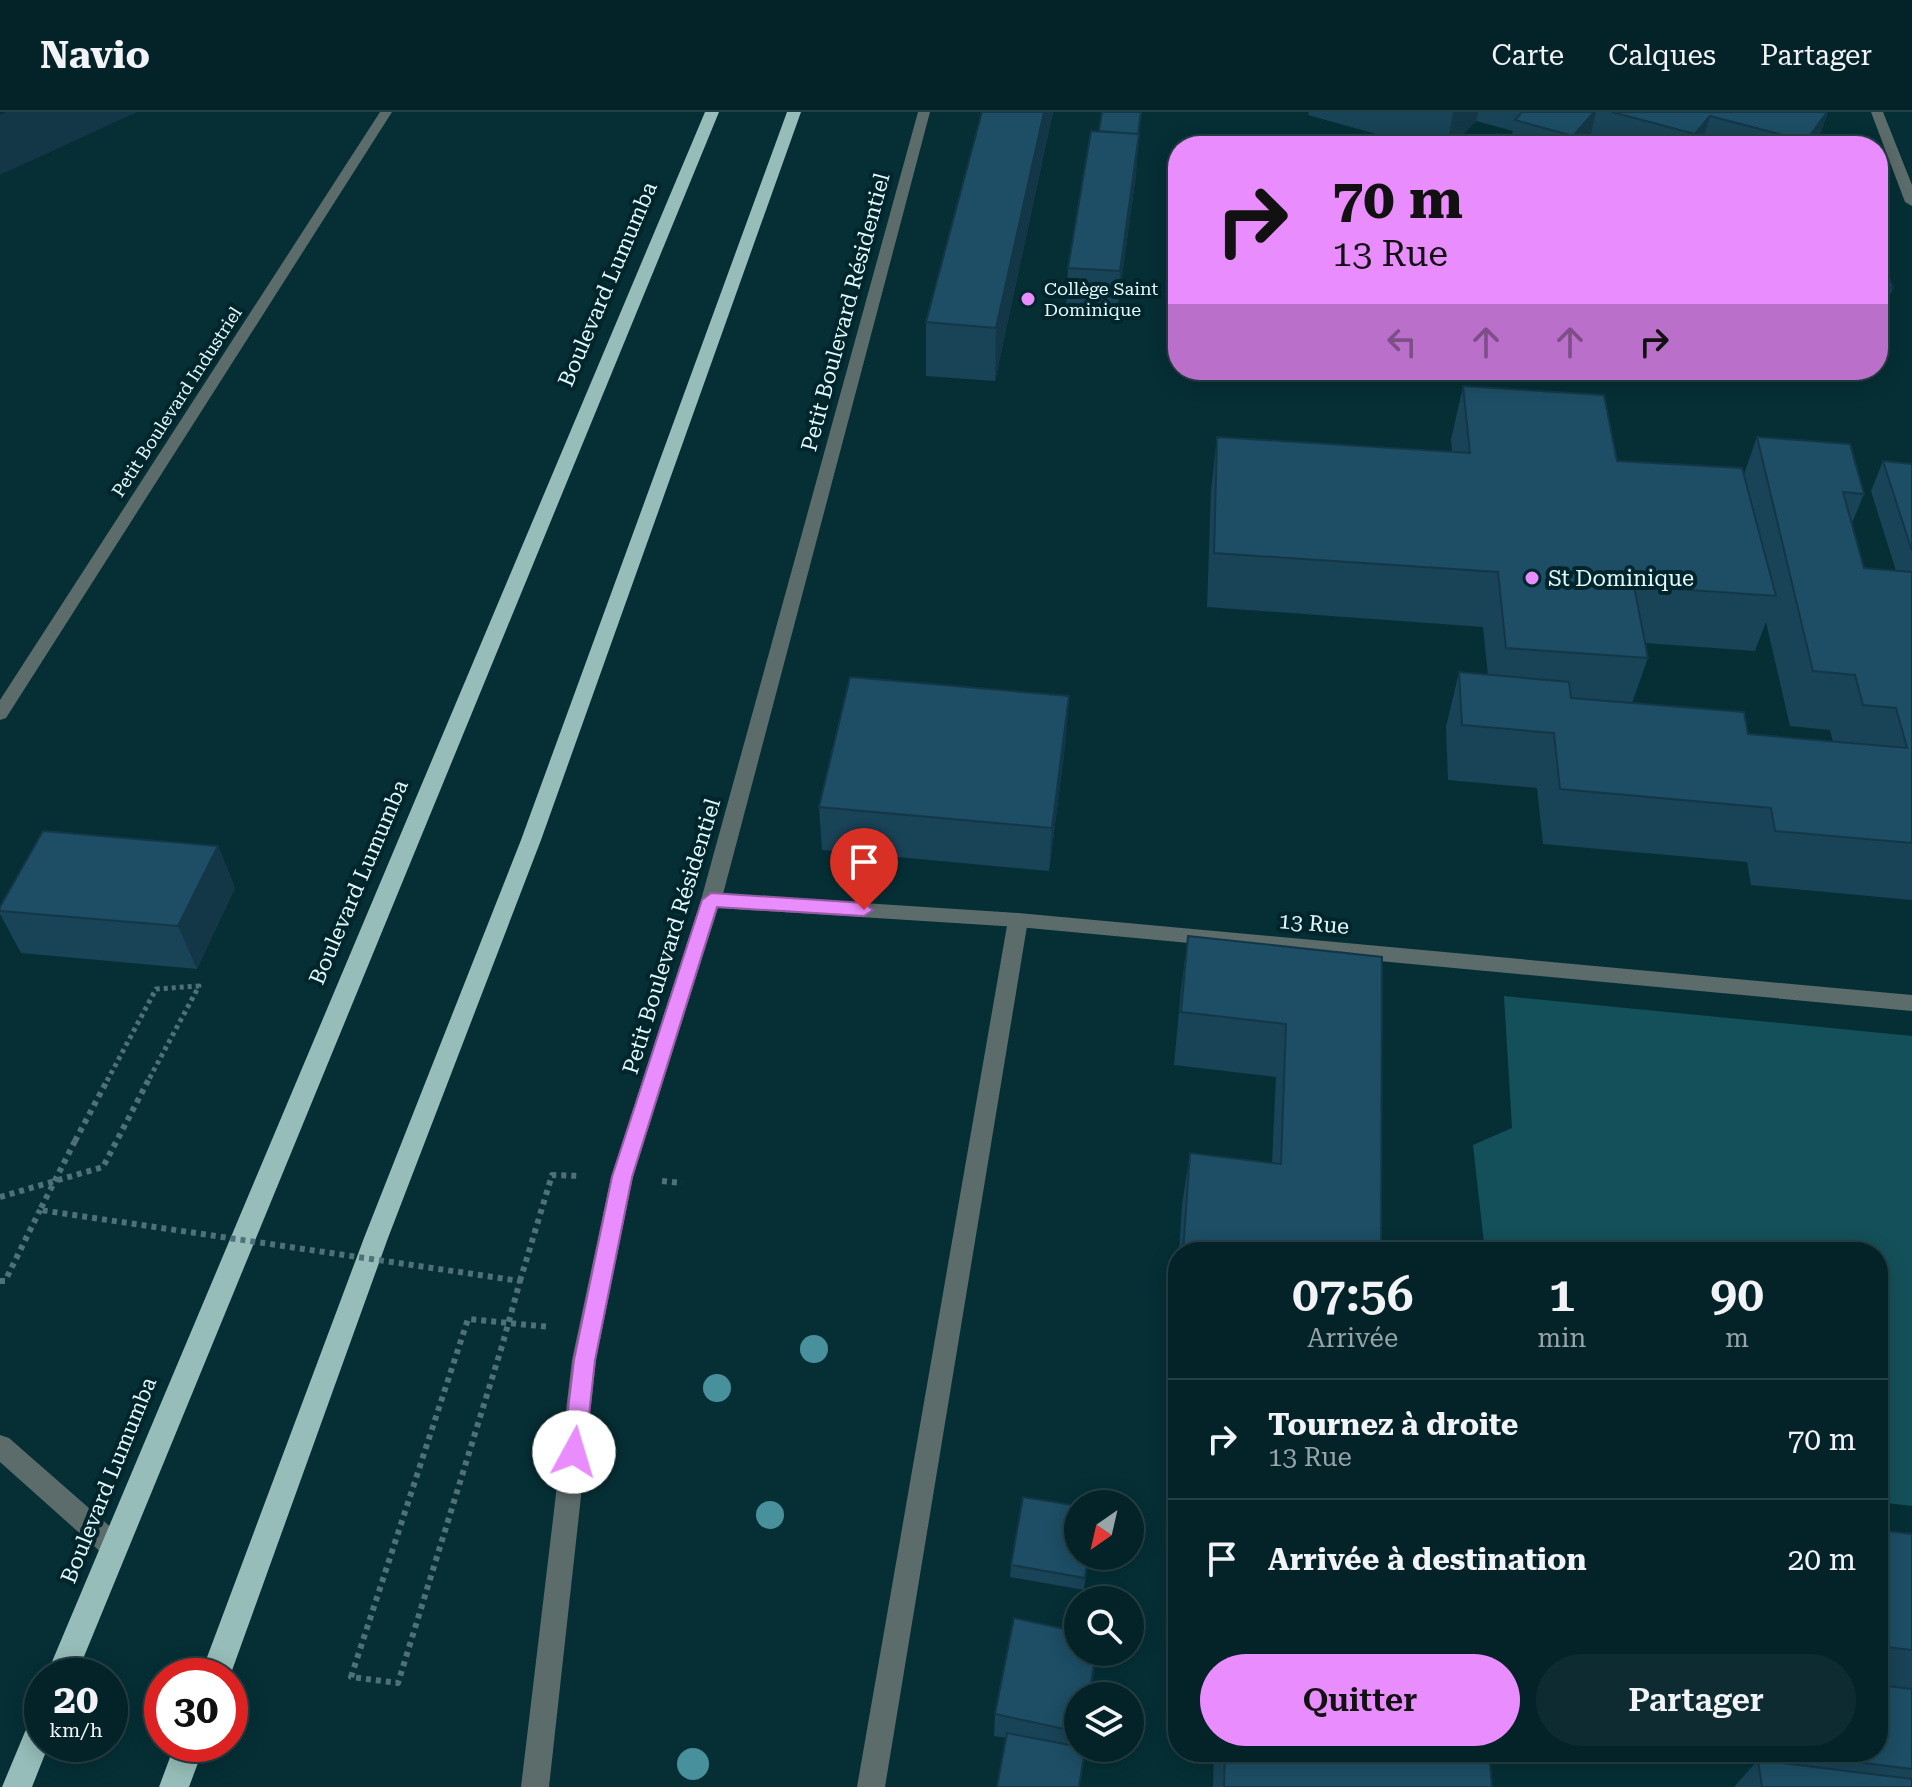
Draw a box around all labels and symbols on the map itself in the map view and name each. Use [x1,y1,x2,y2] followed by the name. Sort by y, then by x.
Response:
[796,170,895,454] street label: Petit Boulevard Résidentiel
[553,178,662,390] street label: Boulevard Lumumba
[1044,278,1159,320] place label: Collège Saint Dominique
[1019,290,1037,308] marker: Collège Saint Dominique
[107,302,246,501] street label: Petit Boulevard Industriel
[1548,566,1694,591] place label: St Dominique
[1523,569,1541,587] marker: St Dominique
[304,776,413,988] street label: Boulevard Lumumba
[618,795,725,1077] street label: Petit Boulevard Résidentiel
[830,828,898,910] pin
[1278,908,1350,939] street label: 13 Rue
[56,1373,161,1587] street label: Boulevard Lumumba
[532,1410,616,1494] position arrow
[1064,1490,1144,1570] north arrow
[144,1658,248,1762] speed limit sign: 30

